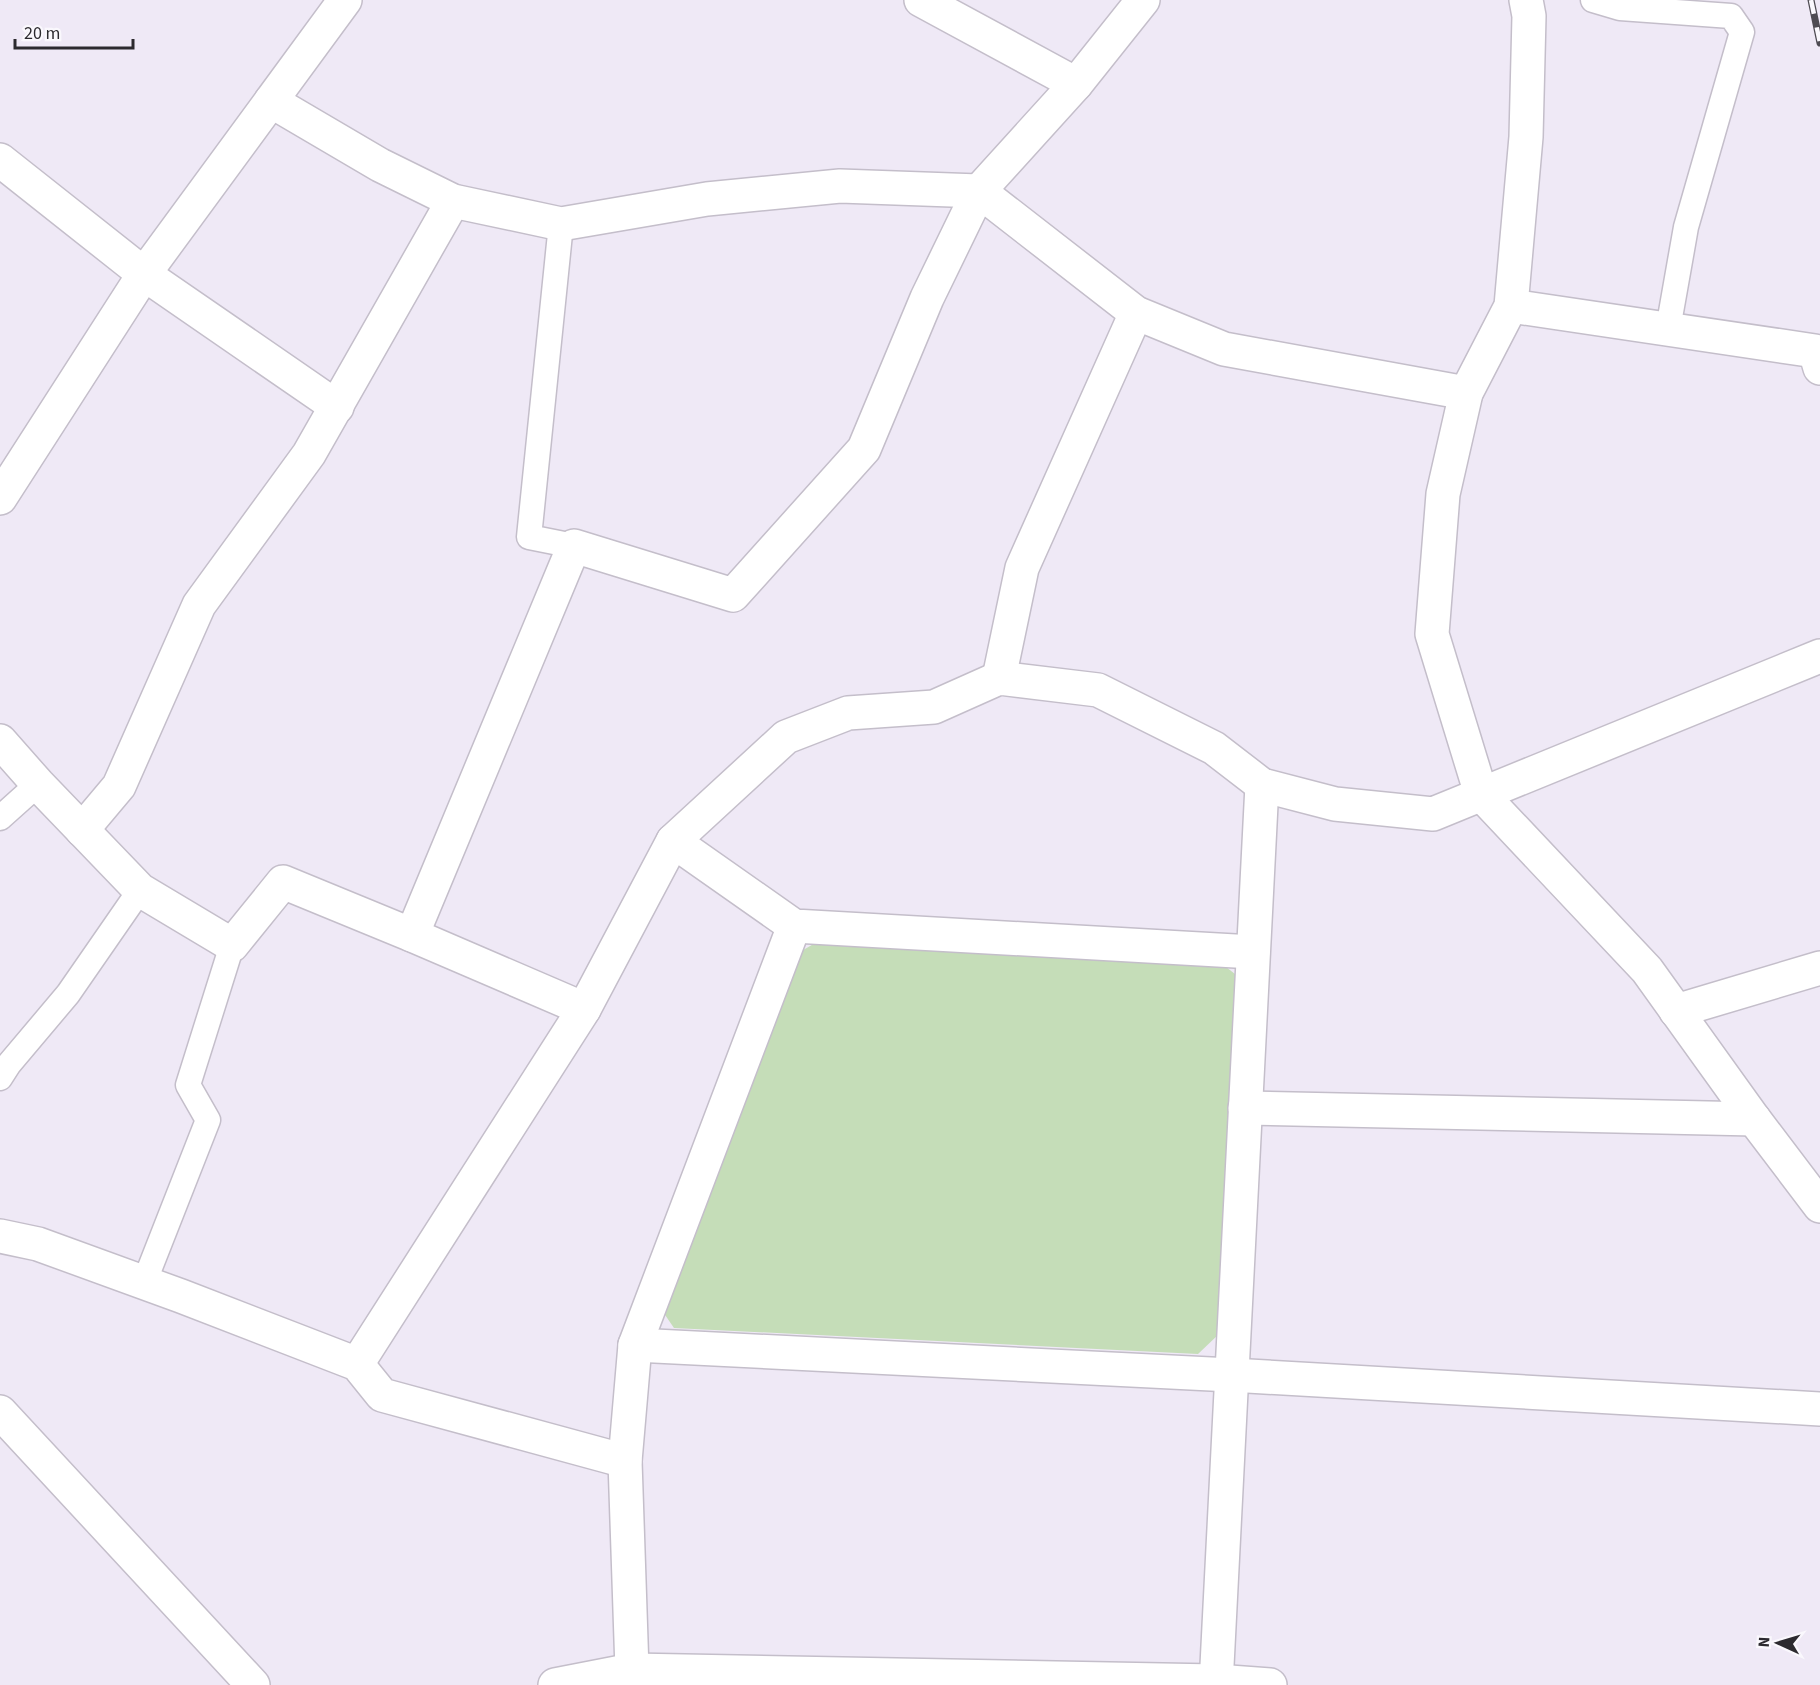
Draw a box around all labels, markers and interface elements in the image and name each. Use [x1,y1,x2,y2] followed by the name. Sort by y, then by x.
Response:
[15,12,134,50] scale bar
[24,21,60,46] text: 20 m
[1748,1613,1808,1673] north arrow
[1753,1636,1775,1648] text: N

